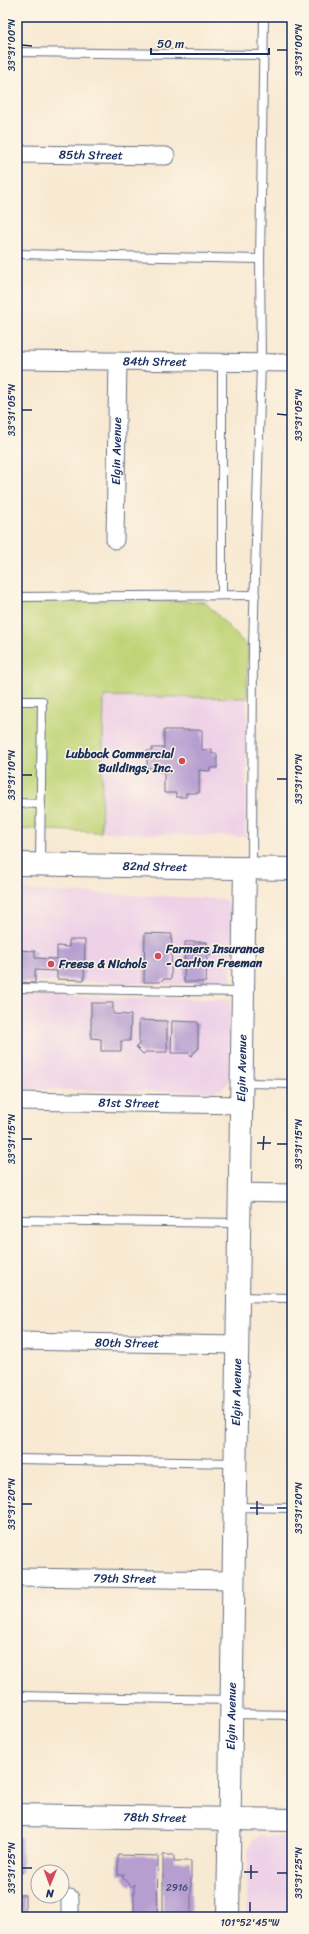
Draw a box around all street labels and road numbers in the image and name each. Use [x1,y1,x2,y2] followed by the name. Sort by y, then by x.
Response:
[59,144,123,166] street label: 85th Street
[123,350,187,373] street label: 84th Street
[105,417,128,485] street label: Elgin Avenue
[122,855,188,878] street label: 82nd Street
[230,1034,253,1102] street label: Elgin Avenue
[98,1091,160,1115] street label: 81st Street
[95,1331,159,1355] street label: 80th Street
[225,1358,248,1426] street label: Elgin Avenue
[93,1567,157,1590] street label: 79th Street
[220,1682,243,1750] street label: Elgin Avenue
[123,1806,187,1829] street label: 78th Street

